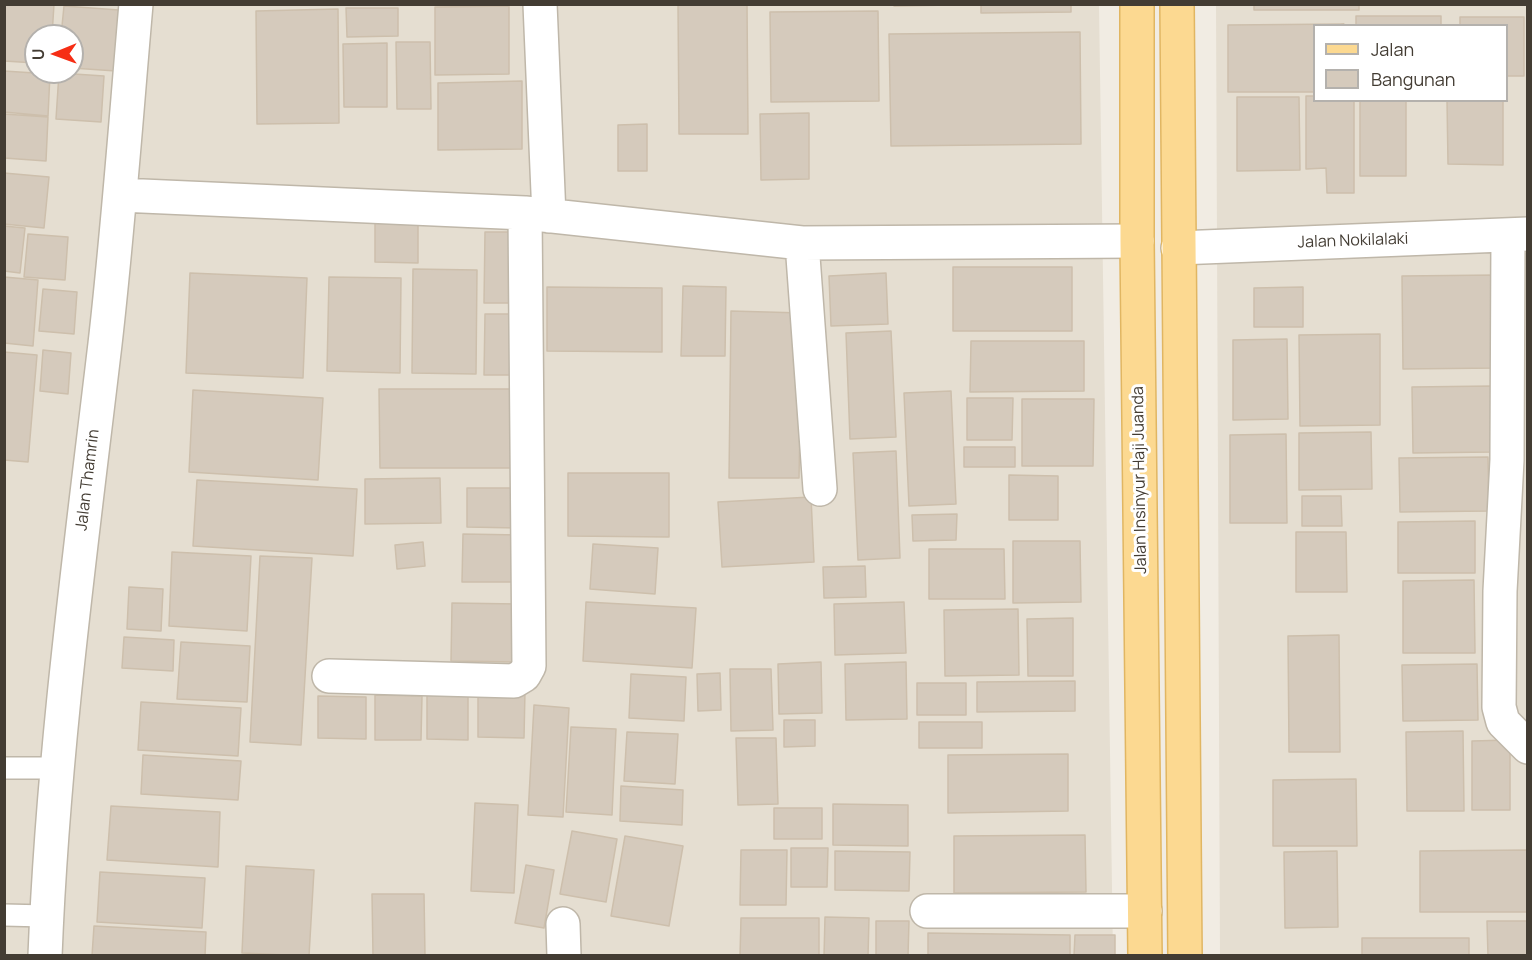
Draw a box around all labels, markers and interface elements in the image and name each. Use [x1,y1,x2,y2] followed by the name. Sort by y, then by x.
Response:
[24,24,84,84] north arrow
[1313,24,1508,102] legend
[1371,37,1414,61] text: Jalan
[27,48,49,60] text: U
[1371,67,1455,91] text: Bangunan
[1297,229,1409,253] street label: Jalan Nokilalaki
[1129,386,1151,574] street label: Jalan Insinyur Haji Juanda
[72,428,104,532] street label: Jalan Thamrin

